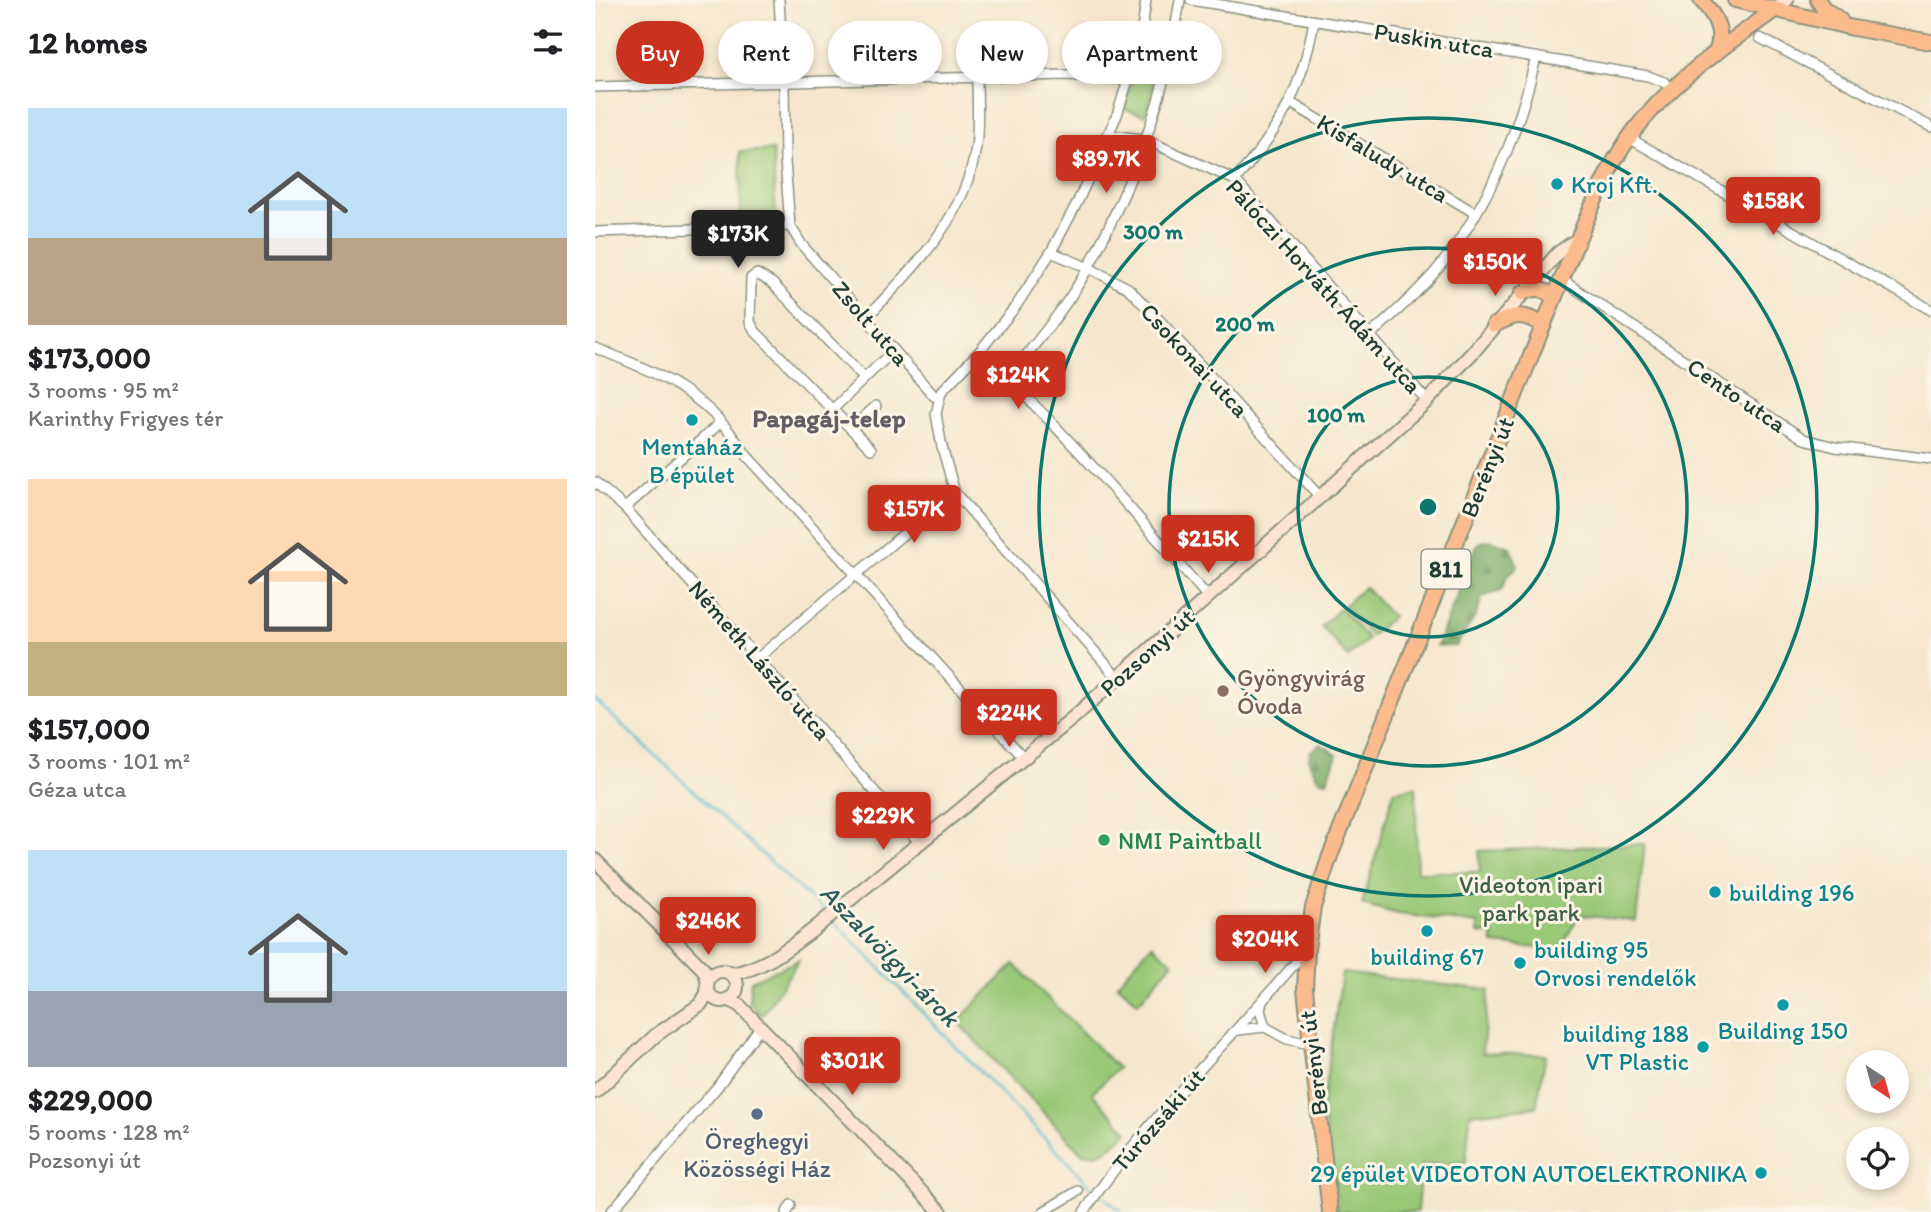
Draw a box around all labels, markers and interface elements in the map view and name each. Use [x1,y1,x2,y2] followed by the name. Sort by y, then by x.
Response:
[1372,16,1496,64] street label: Puskin utca
[616,21,704,84] chip: Buy
[718,21,814,84] chip: Rent
[828,21,942,84] chip: Filters
[956,21,1048,84] chip: New
[1062,21,1222,84] chip: Apartment
[529,23,567,61] icon: filters
[28,24,148,61] text: 12 homes
[1312,107,1454,209] street label: Kisfaludy utca
[1049,136,1163,195] pin: $89.7K
[1072,144,1140,172] text: $89.7K
[235,153,361,279] icon: home
[1571,170,1658,199] place label: Kroj Kft.
[1220,173,1428,399] street label: Pálóczi Horváth Ádám utca
[1549,176,1565,192] marker: Kroj Kft.
[1724,177,1822,237] pin: $158K
[1742,186,1804,214] text: $158K
[689,210,787,270] pin: $173K
[708,219,768,247] text: $173K
[1123,219,1183,244] text: 300 m
[1446,238,1544,298] pin: $150K
[1463,247,1527,275] text: $150K
[826,274,916,372] street label: Zsolt utca
[1135,297,1256,424] street label: Csokonai utca
[1215,311,1275,336] text: 200 m
[28,339,151,376] text: $173,000
[1682,351,1792,439] street label: Cento utca
[969,352,1067,411] pin: $124K
[987,360,1049,388] text: $124K
[28,376,179,404] text: 3 rooms · 95 m²
[752,402,906,434] district label: Papagáj-telep
[1307,402,1365,427] text: 100 m
[28,404,223,432] text: Karinthy Frigyes tér
[684,412,700,428] marker: Mentaház B épület
[1454,412,1520,522] street label: Berényi út
[641,432,743,489] place label: Mentaház B épület
[865,486,963,545] pin: $157K
[884,494,944,522] text: $157K
[1416,495,1440,519] centre of rings
[1159,516,1257,575] pin: $215K
[235,524,361,650] icon: home
[1177,524,1239,552] text: $215K
[1421,550,1471,589] road number: 811
[683,574,837,746] street label: Németh László utca
[1094,602,1200,702] street label: Pozsonyi út
[1237,663,1366,720] place label: Gyöngyvirág Óvoda
[1215,683,1231,699] marker: Gyöngyvirág Óvoda
[960,690,1058,749] pin: $224K
[977,698,1041,726] text: $224K
[28,710,150,747] text: $157,000
[28,747,190,775] text: 3 rooms · 101 m²
[28,775,126,803] text: Géza utca
[834,792,932,852] pin: $229K
[852,801,914,829] text: $229K
[1118,826,1262,855] place label: NMI Paintball
[1096,832,1112,848] marker: NMI Paintball
[1459,870,1603,927] park label: Videoton ipari park park
[814,877,967,1034] water label: Aszalvölgyi-árok
[1729,878,1854,907] place label: building 196
[1707,884,1723,900] marker: building 196
[235,895,361,1021] icon: home
[659,898,757,957] pin: $246K
[676,906,740,934] text: $246K
[1216,916,1314,975] pin: $204K
[1419,923,1435,939] marker: building 67
[1232,924,1298,952] text: $204K
[1534,935,1697,992] place label: building 95 Orvosi rendelők
[1370,942,1484,971] place label: building 67
[1512,955,1528,971] marker: building 95 Orvosi rendelők
[1775,997,1791,1013] marker: Building 150
[1292,1009,1334,1117] street label: Berényi út
[1718,1016,1848,1045] place label: Building 150
[1563,1019,1689,1076] place label: building 188 VT Plastic
[803,1038,901,1097] pin: $301K
[1695,1039,1711,1055] marker: building 188 VT Plastic
[820,1046,884,1074] text: $301K
[1846,1050,1909,1113] north arrow
[1846,1050,1909,1190] map controls
[1105,1062,1211,1178] street label: Túrózsáki út
[28,1081,153,1118] text: $229,000
[749,1106,765,1122] marker: Öreghegyi Közösségi Ház
[28,1118,190,1146] text: 5 rooms · 128 m²
[683,1126,831,1183] place label: Öreghegyi Közösségi Ház
[1846,1127,1909,1190] button: locate
[28,1146,141,1174] text: Pozsonyi út
[1310,1159,1747,1188] place label: 29 épület VIDEOTON AUTOELEKTRONIKA
[1753,1165,1769,1181] marker: 29 épület VIDEOTON AUTOELEKTRONIKA

